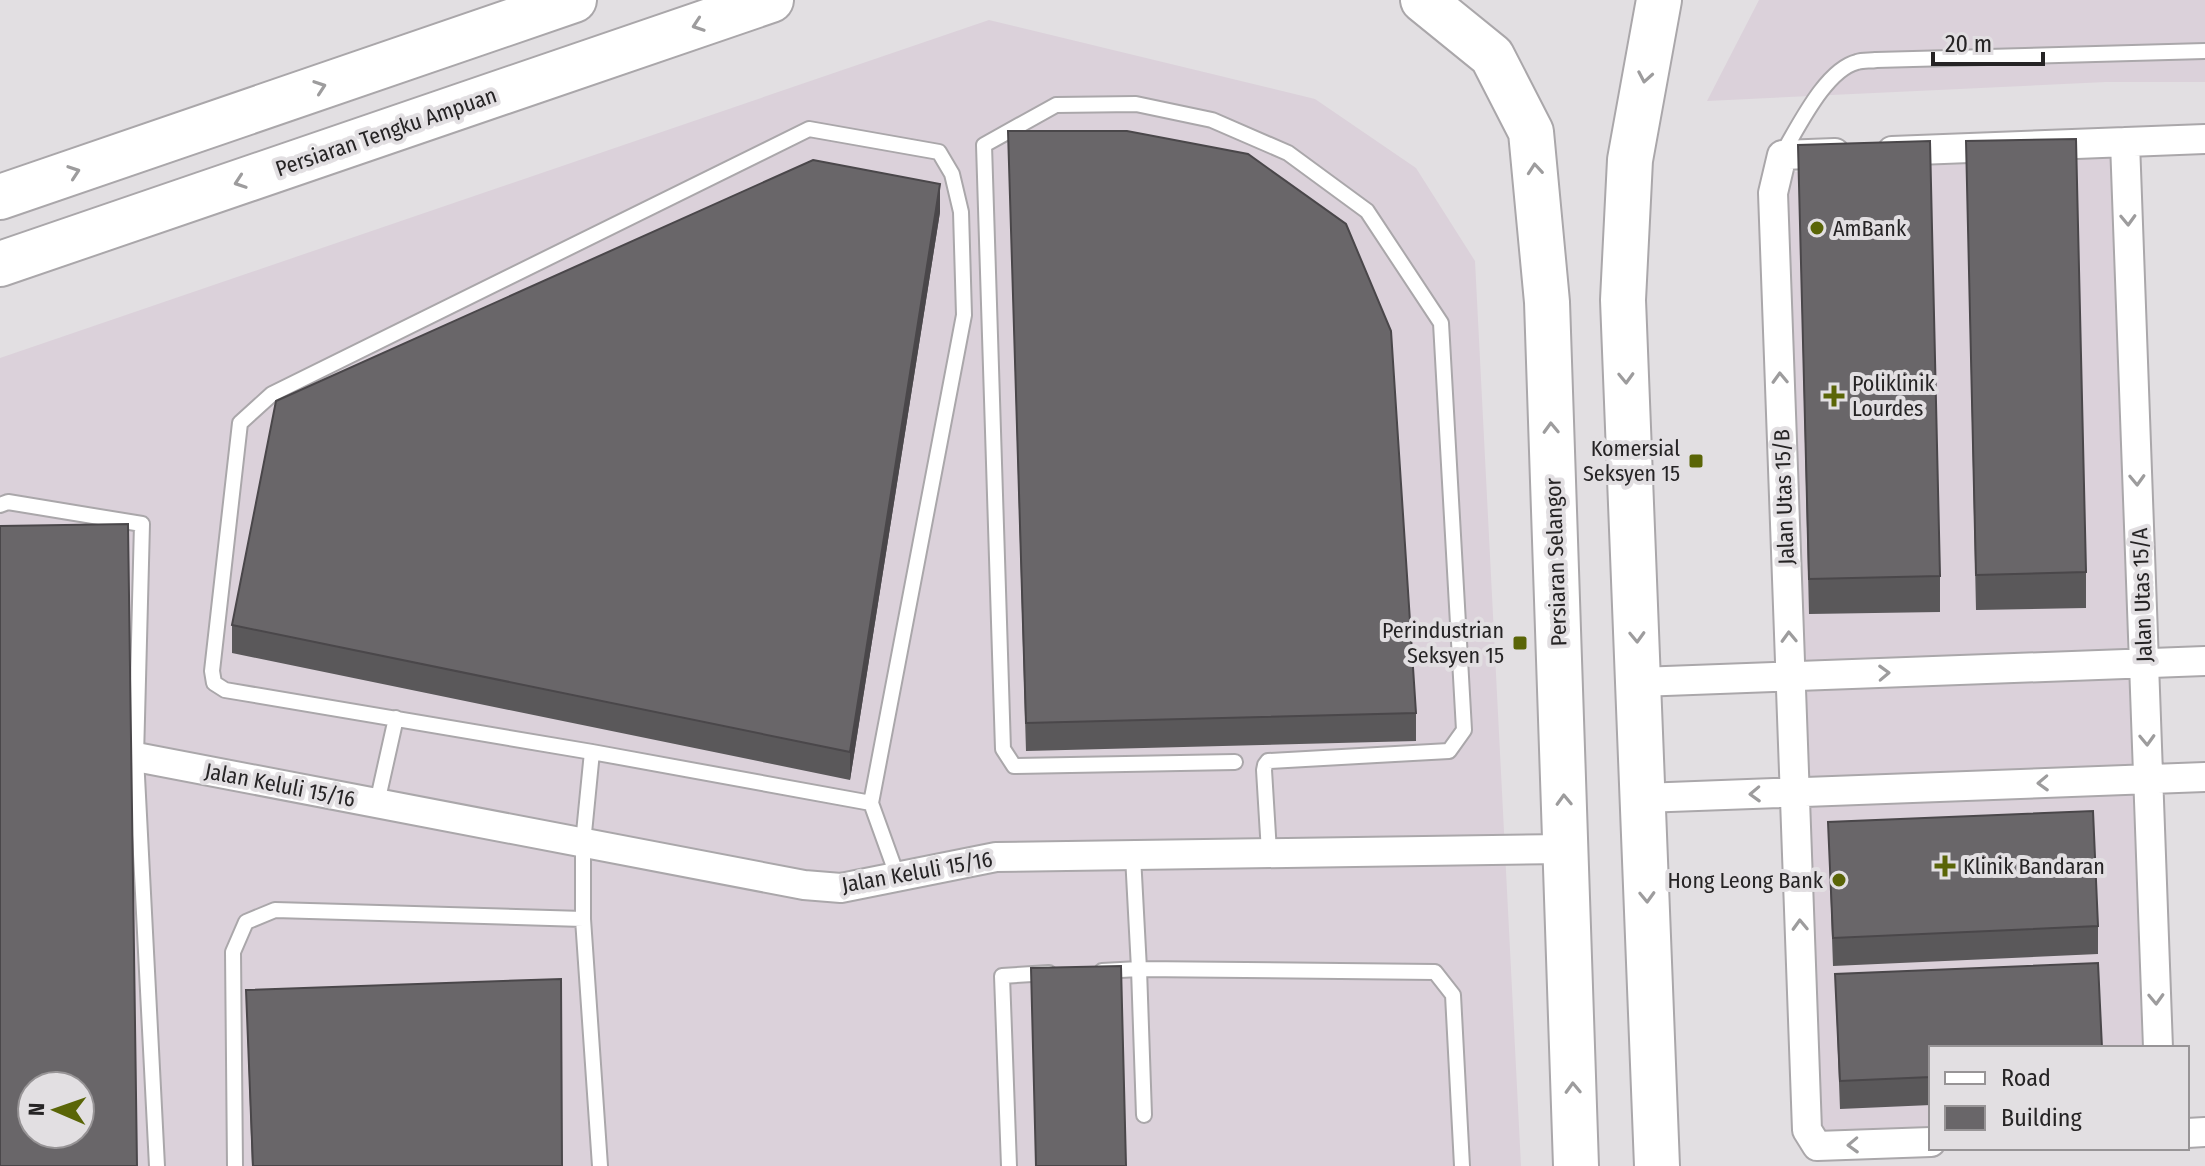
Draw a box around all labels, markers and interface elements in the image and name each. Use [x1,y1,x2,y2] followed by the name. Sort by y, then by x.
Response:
[691,16,705,32] one-way arrow
[1933,16,2043,66] scale bar
[1945,30,1992,58] text: 20 m
[1638,70,1655,84] one-way arrow
[272,81,500,183] street label: Persiaran Tengku Ampuan
[312,81,326,97] one-way arrow
[1526,162,1543,175] one-way arrow
[66,165,80,181] one-way arrow
[233,172,247,188] one-way arrow
[2119,214,2136,227] one-way arrow
[1833,215,1907,242] place label: AmBank
[1808,219,1826,237] marker: AmBank
[1852,370,1936,422] place label: Poliklinik Lourdes
[1771,371,1788,384] one-way arrow
[1618,372,1635,385] one-way arrow
[1823,385,1845,407] marker: Poliklinik Lourdes
[1543,421,1560,434] one-way arrow
[1768,429,1800,565] street label: Jalan Utas 15/B
[1583,435,1680,487] place label: Komersial Seksyen 15
[1687,452,1705,470] marker: Komersial Seksyen 15
[2129,474,2146,487] one-way arrow
[1540,477,1572,647] street label: Persiaran Selangor
[2126,527,2158,663] street label: Jalan Utas 15/A
[1382,617,1504,669] place label: Perindustrian Seksyen 15
[1781,630,1798,643] one-way arrow
[1628,631,1645,644] one-way arrow
[1511,634,1529,652] marker: Perindustrian Seksyen 15
[1878,664,1891,681] one-way arrow
[2138,734,2155,747] one-way arrow
[203,757,358,813] street label: Jalan Keluli 15/16
[2036,775,2049,792] one-way arrow
[1748,786,1761,803] one-way arrow
[1555,793,1572,806] one-way arrow
[840,845,995,899] street label: Jalan Keluli 15/16
[1963,853,2105,880] place label: Klinik Bandaran
[1934,855,1956,877] marker: Klinik Bandaran
[1668,867,1824,894] place label: Hong Leong Bank
[1830,871,1848,889] marker: Hong Leong Bank
[1638,891,1655,904] one-way arrow
[1791,918,1808,931] one-way arrow
[2148,993,2165,1006] one-way arrow
[1929,1046,2189,1150] legend
[2001,1064,2051,1092] text: Road
[16,1070,96,1150] north arrow
[1565,1081,1582,1094] one-way arrow
[23,1102,50,1116] text: N
[2001,1104,2083,1132] text: Building
[1846,1137,1859,1154] one-way arrow

